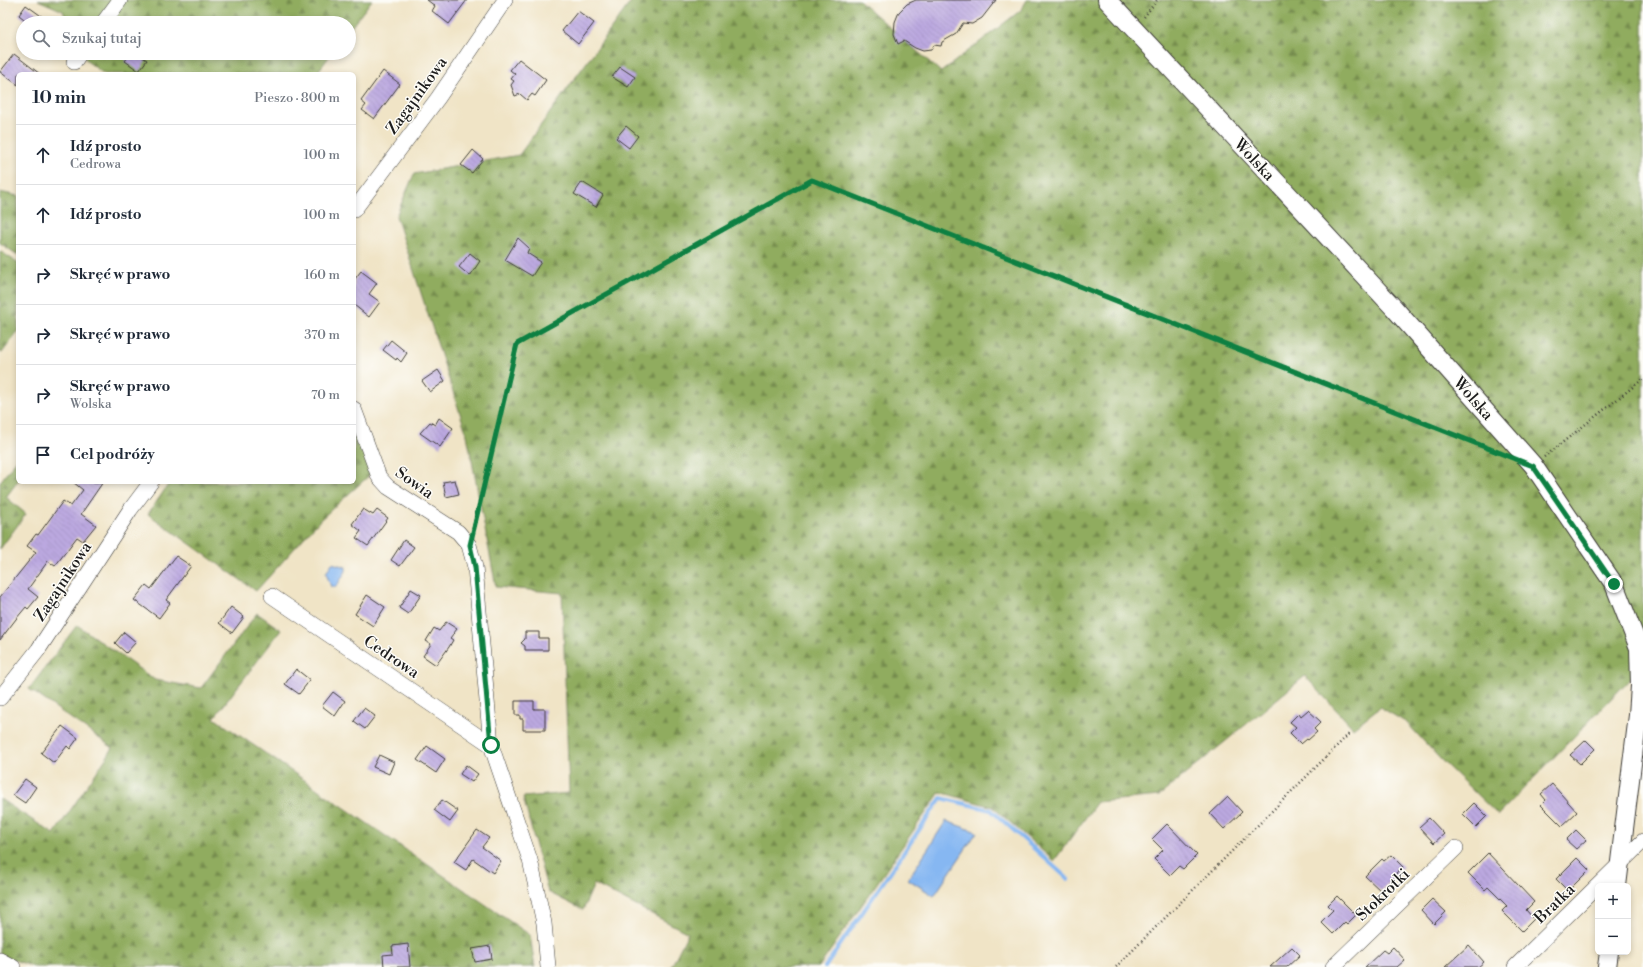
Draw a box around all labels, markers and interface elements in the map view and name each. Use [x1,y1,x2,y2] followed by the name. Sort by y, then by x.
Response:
[16,16,356,60] search box
[30,27,52,49] icon: search
[62,29,142,48] text: Szukaj tutaj
[382,52,452,138] street label: Zagajnikowa
[32,87,86,109] text: 10 min
[254,90,340,106] text: Pieszo · 800 m
[1229,133,1280,186] street label: Wolska
[70,137,142,156] text: Idź prosto
[32,144,54,166] icon: ahead
[304,147,340,163] text: 100 m
[70,156,121,172] text: Cedrowa
[32,204,54,226] icon: ahead
[70,205,142,224] text: Idź prosto
[304,207,340,223] text: 100 m
[32,264,54,286] icon: right
[70,265,170,284] text: Skręć w prawo
[304,267,340,283] text: 160 m
[32,324,54,346] icon: right
[70,325,170,344] text: Skręć w prawo
[304,327,340,343] text: 370 m
[1448,372,1498,425] street label: Wolska
[70,377,170,396] text: Skręć w prawo
[32,384,54,406] icon: right
[311,387,340,403] text: 70 m
[70,396,112,412] text: Wolska
[32,444,54,466] icon: arrive
[70,445,155,464] text: Cel podróży
[391,463,438,504] street label: Sowia
[30,537,96,625] street label: Zagajnikowa
[1605,575,1623,593] route end
[360,631,424,683] street label: Cedrowa
[482,736,500,754] route start
[1352,864,1414,925] street label: Stokrotki
[1529,879,1580,929] street label: Bratka
[1595,883,1631,955] map controls
[1595,883,1631,919] button: +
[1595,919,1631,955] button: −

